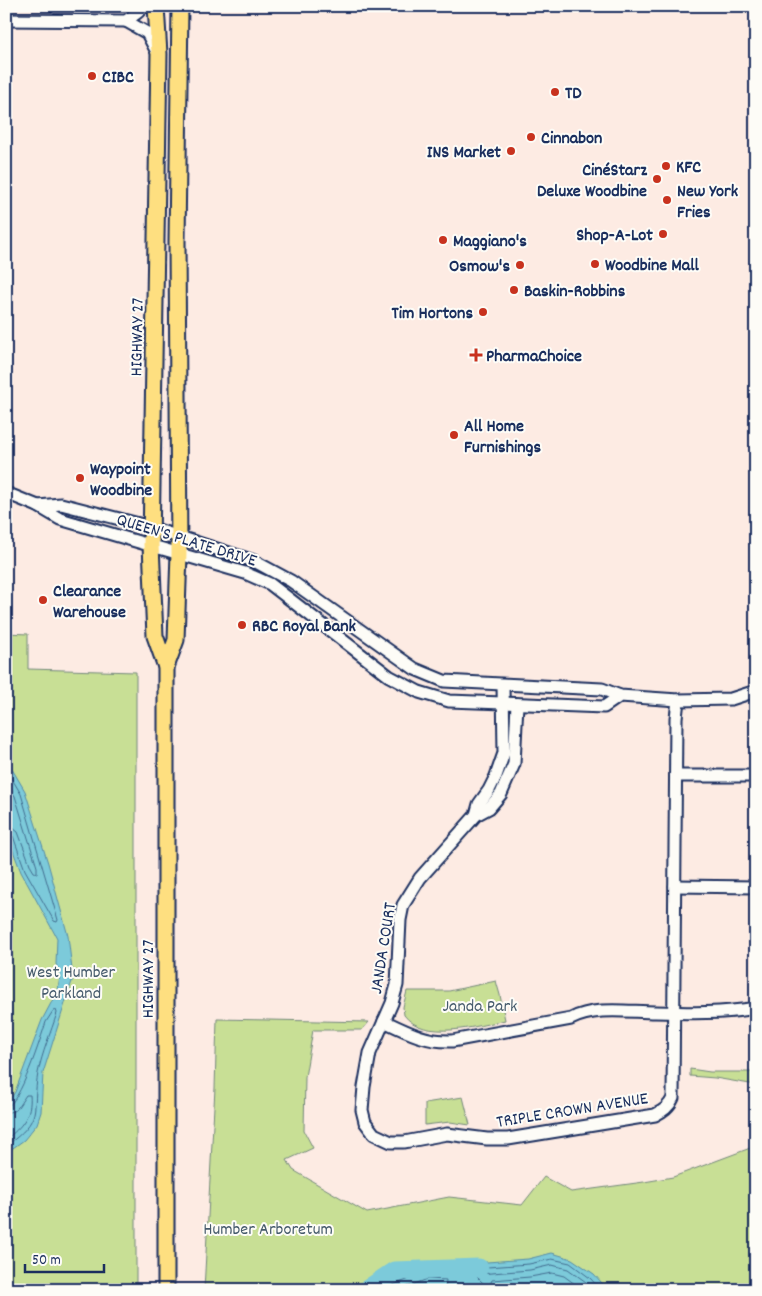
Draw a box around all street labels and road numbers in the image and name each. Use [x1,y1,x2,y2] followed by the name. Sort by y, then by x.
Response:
[125,297,152,377] street label: HIGHWAY 27
[113,508,259,575] street label: QUEEN'S PLATE DRIVE
[365,901,404,996] street label: JANDA COURT
[137,940,162,1018] street label: HIGHWAY 27
[495,1087,650,1136] street label: TRIPLE CROWN AVENUE

